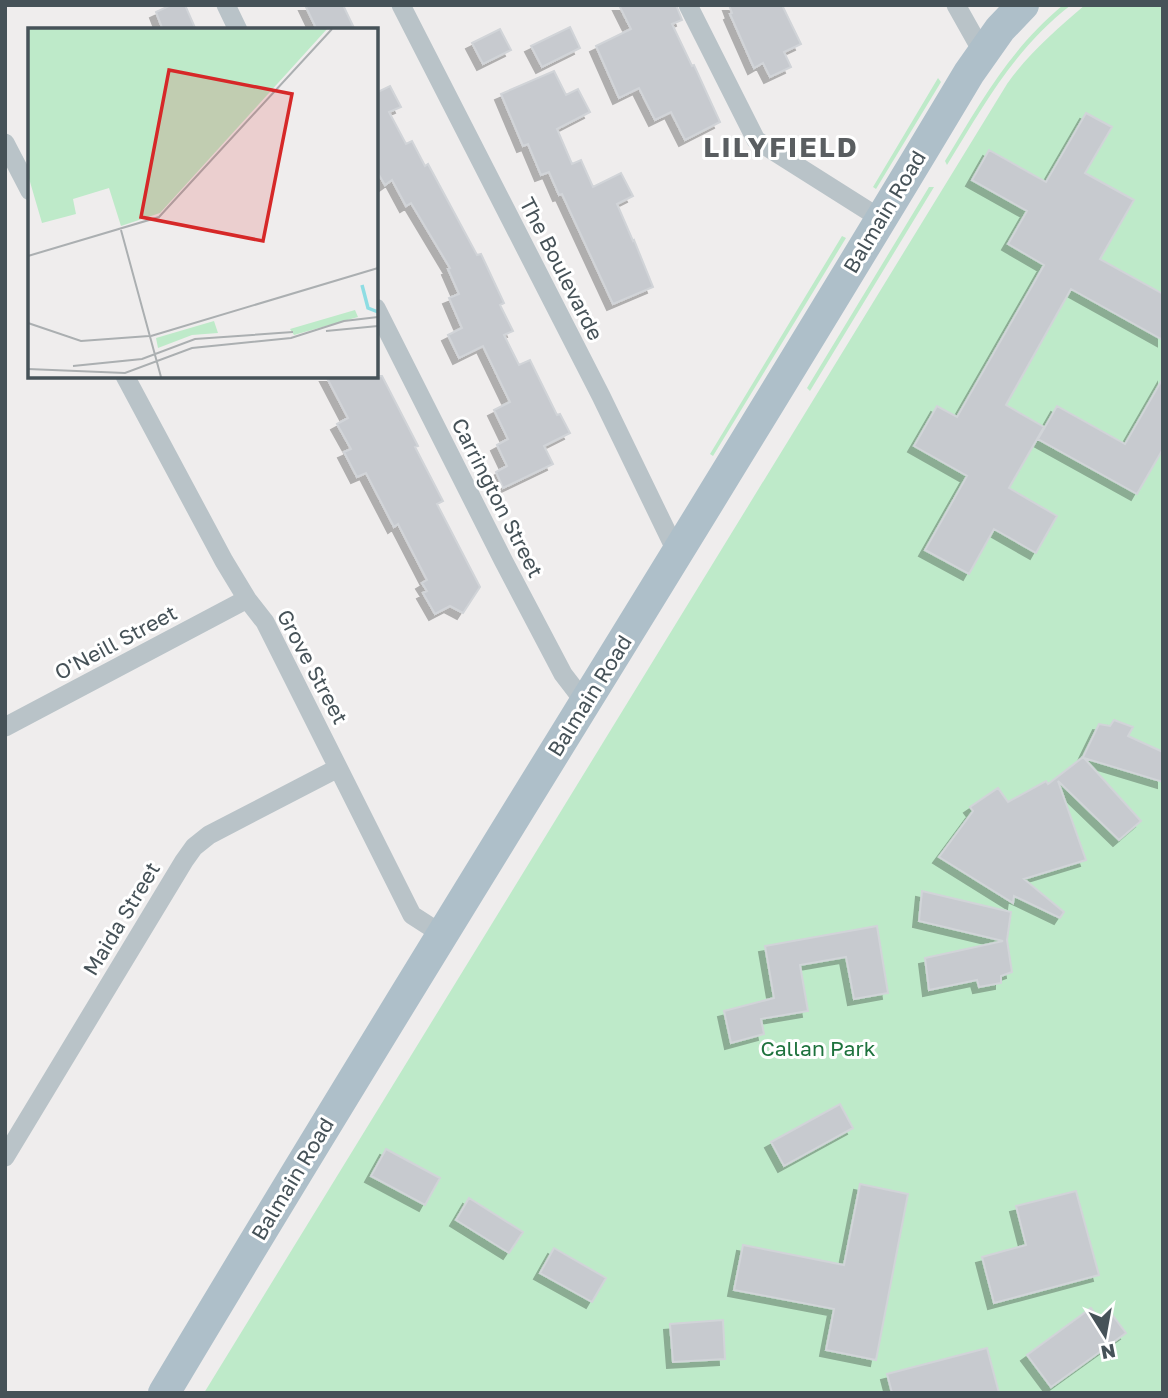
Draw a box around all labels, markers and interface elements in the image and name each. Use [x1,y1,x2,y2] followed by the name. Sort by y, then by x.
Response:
[28,28,378,378] inset map
[703,130,859,163] district label: LILYFIELD
[837,145,931,277] street label: Balmain Road
[515,193,609,344] street label: The Boulevarde
[447,414,549,582] street label: Carrington Street
[50,599,181,685] street label: O'Neill Street
[272,605,354,728] street label: Grove Street
[541,630,637,761] street label: Balmain Road
[77,857,165,980] street label: Maida Street
[760,1035,876,1061] park label: Callan Park
[245,1112,339,1244] street label: Balmain Road
[1070,1300,1140,1370] north arrow
[1099,1340,1118,1365] text: N

